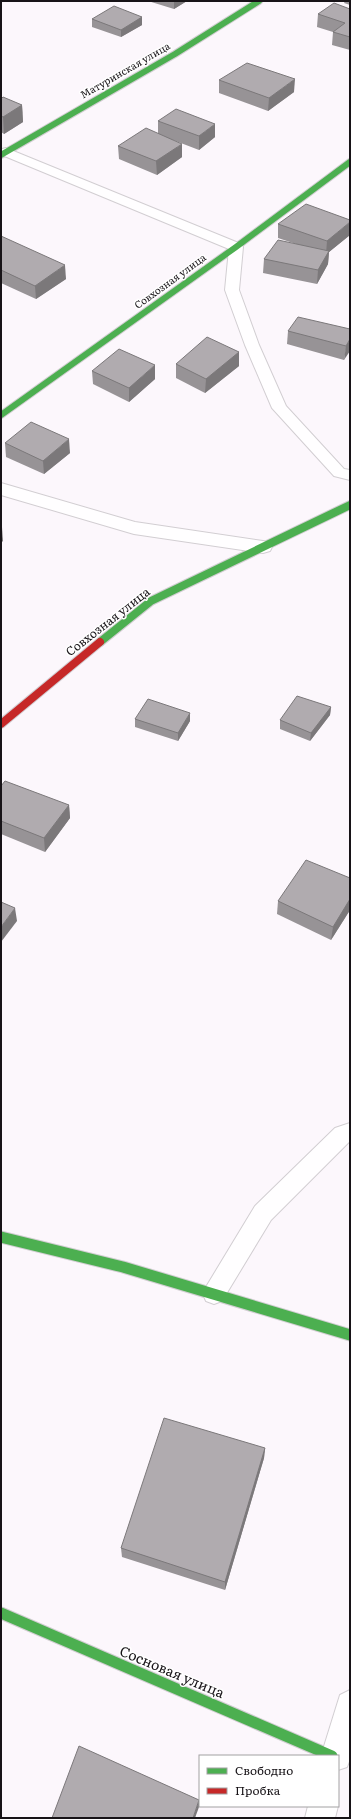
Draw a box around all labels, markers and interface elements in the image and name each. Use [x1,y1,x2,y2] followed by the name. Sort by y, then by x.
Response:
[77,37,173,101] street label: Матуринская улица
[131,249,209,312] street label: Совхозная улица
[61,582,154,660] street label: Совхозная улица
[117,1640,228,1702] street label: Сосновая улица
[199,1755,339,1807] legend
[235,1761,293,1779] text: Свободно
[235,1781,281,1799] text: Пробка

